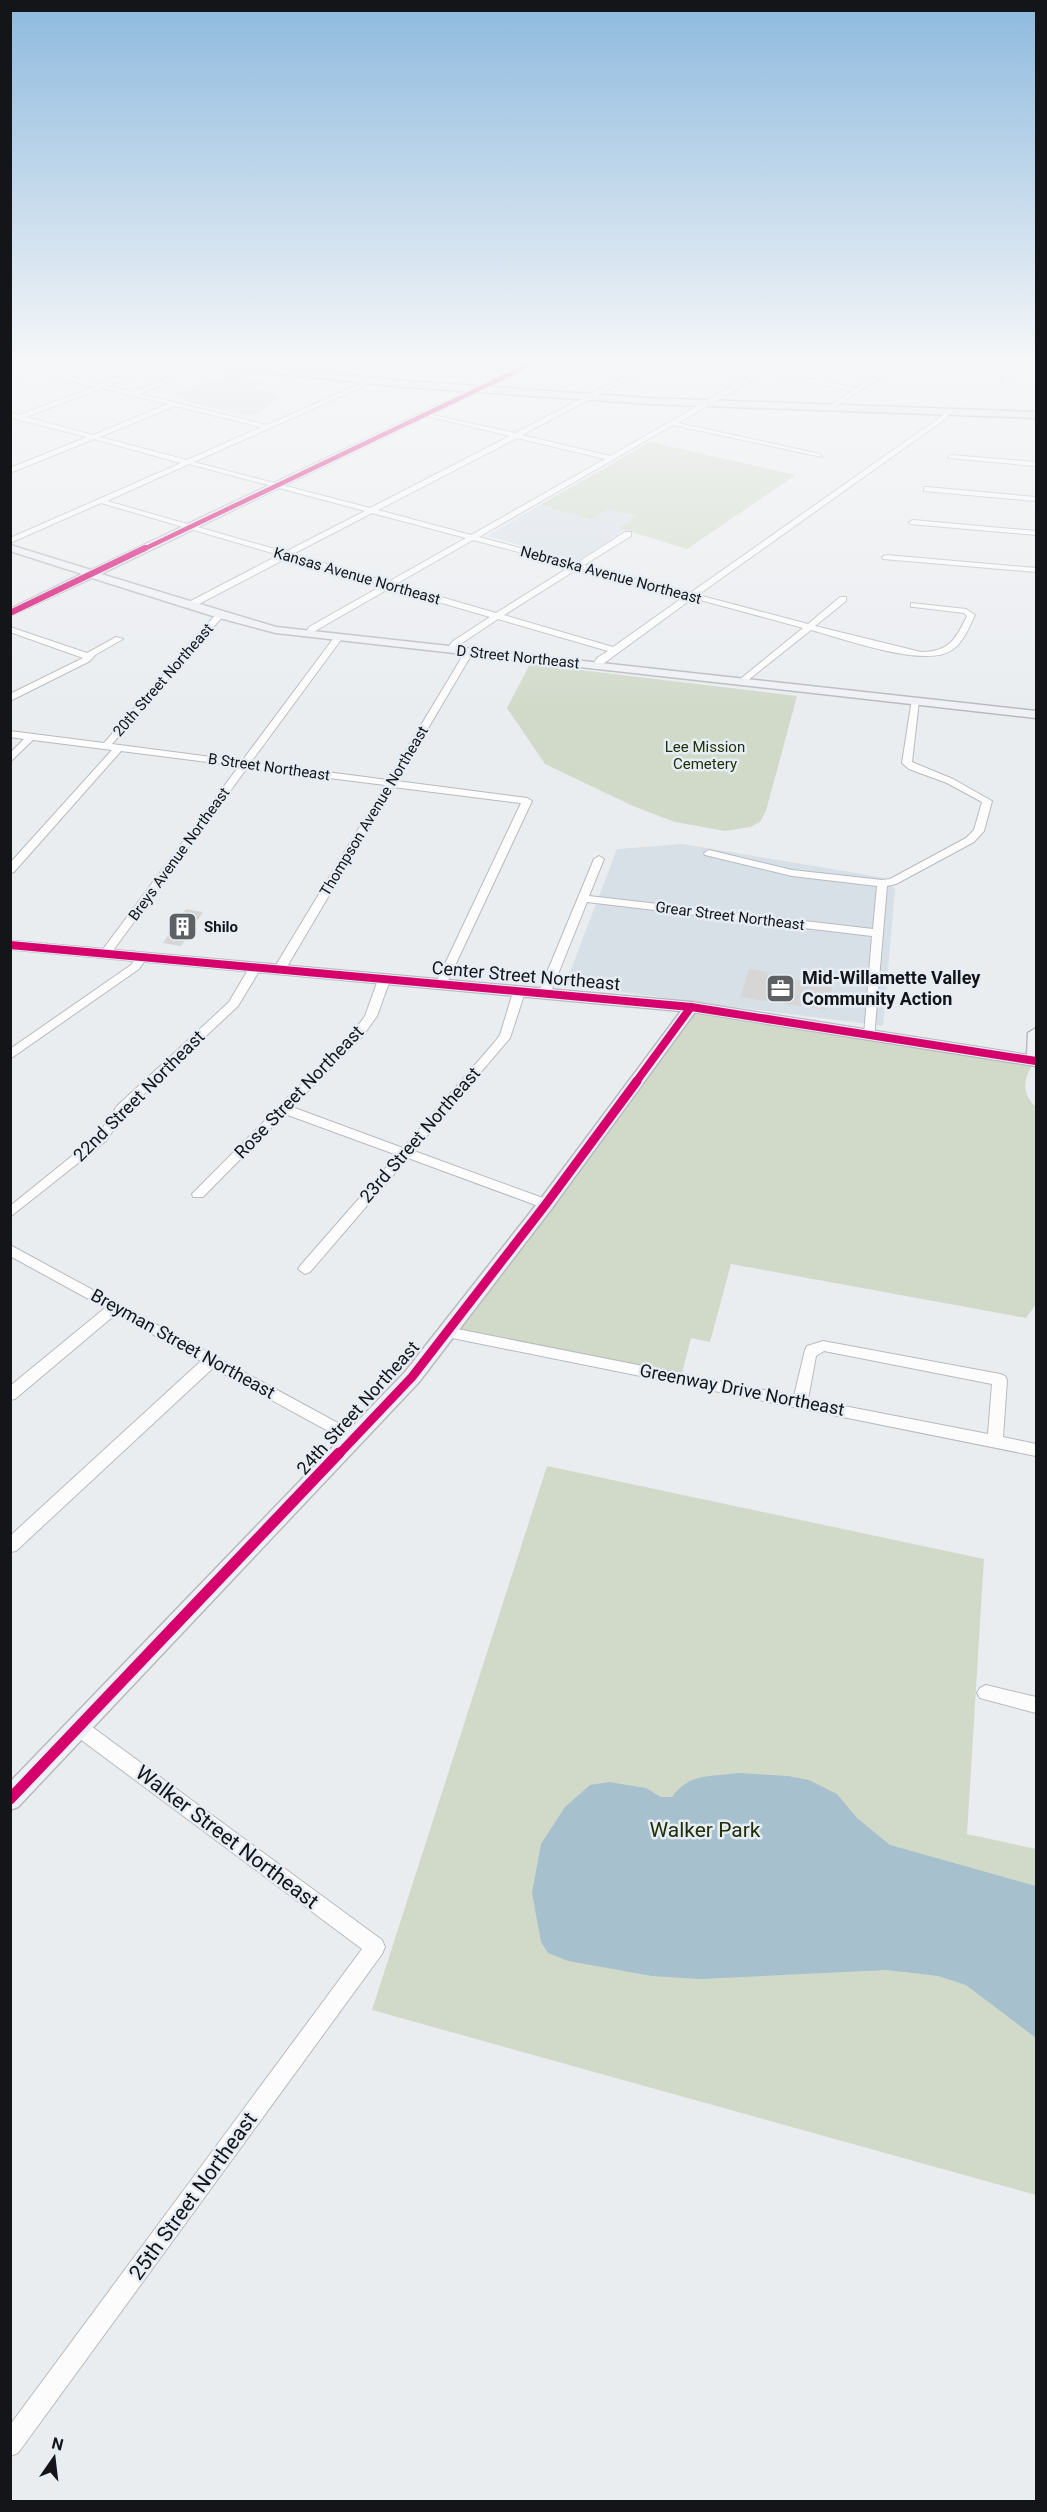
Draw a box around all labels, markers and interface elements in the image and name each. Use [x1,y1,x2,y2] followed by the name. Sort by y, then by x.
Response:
[519,542,704,608] street label: Nebraska Avenue Northeast
[272,544,443,608] street label: Kansas Avenue Northeast
[109,620,217,740] street label: 20th Street Northeast
[456,642,580,672] street label: D Street Northeast
[316,723,432,899] street label: Thompson Avenue Northeast
[665,738,745,773] park label: Lee Mission Cemetery
[207,750,331,784] street label: B Street Northeast
[125,784,233,924] street label: Breys Avenue Northeast
[654,898,806,934] street label: Grear Street Northeast
[167,911,199,943] building icon: Shilo
[204,918,238,936] place label: Shilo
[431,957,621,994] street label: Center Street Northeast
[802,967,981,1009] place label: Mid-Willamette Valley Community Action
[765,972,797,1004] office icon: Mid-Willamette Valley Community Action
[230,1021,368,1162] street label: Rose Street Northeast
[69,1026,209,1166] street label: 22nd Street Northeast
[355,1063,484,1207] street label: 23rd Street Northeast
[88,1284,279,1403] street label: Breyman Street Northeast
[292,1336,423,1479] street label: 24th Street Northeast
[638,1359,846,1420] street label: Greenway Drive Northeast
[131,1760,323,1914] street label: Walker Street Northeast
[649,1818,761,1842] park label: Walker Park
[124,2107,262,2284] street label: 25th Street Northeast
[24,2428,84,2488] north arrow
[50,2433,65,2455] text: N

